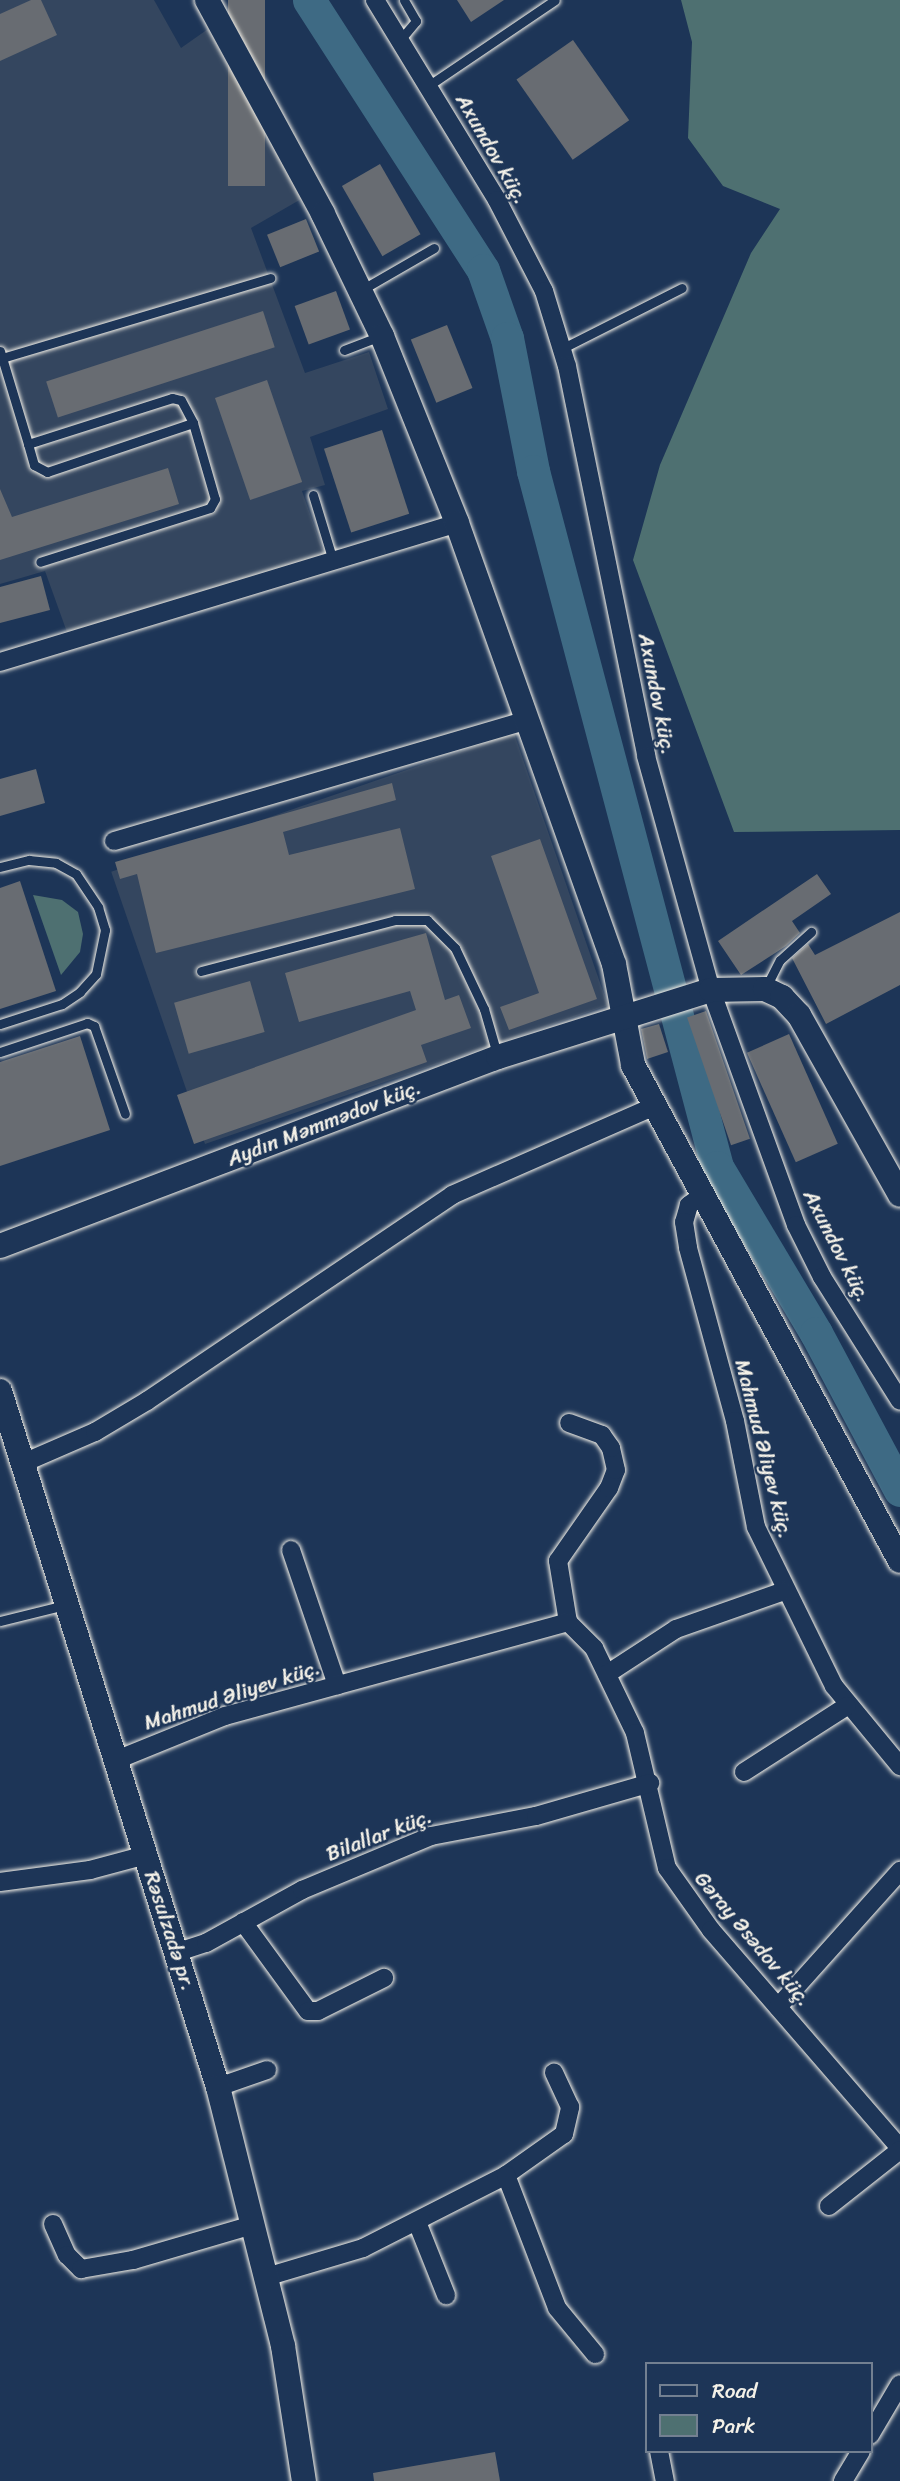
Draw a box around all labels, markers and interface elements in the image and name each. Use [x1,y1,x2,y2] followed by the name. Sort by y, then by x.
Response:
[450,89,534,209] street label: Axundov küç.
[633,631,681,757] street label: Axundov küç.
[224,1074,424,1172] street label: Aydın Məmmədov küç.
[798,1185,876,1307] street label: Axundov küç.
[730,1357,798,1541] street label: Mahmud Əliyev küç.
[141,1655,323,1735] street label: Mahmud Əliyev küç.
[322,1803,436,1867] street label: Bilallar küç.
[689,1866,817,2012] street label: Gəray Əsədov küç.
[139,1868,201,1994] street label: Rəsulzadə pr.
[645,2362,872,2453] legend
[712,2372,757,2410] text: Road
[712,2407,755,2445] text: Park

